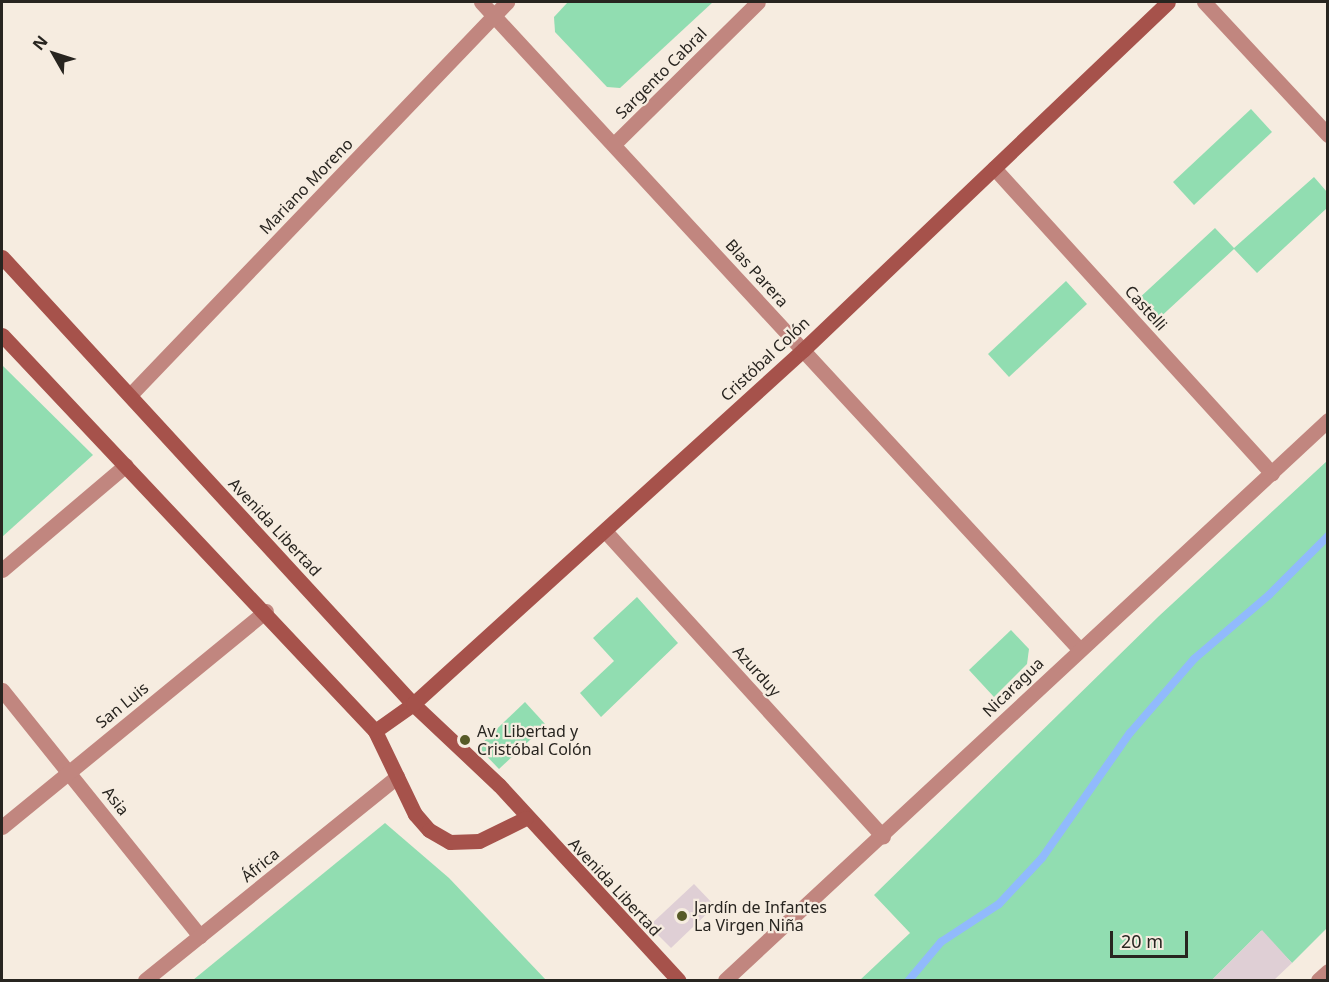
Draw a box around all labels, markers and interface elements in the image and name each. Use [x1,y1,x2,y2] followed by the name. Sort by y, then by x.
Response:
[611,23,711,123] street label: Sargento Cabral
[24,24,84,84] north arrow
[27,31,53,55] text: N
[255,134,357,238] street label: Mariano Moreno
[722,235,792,311] street label: Blas Parera
[1121,282,1171,334] street label: Castelli
[717,313,813,405] street label: Cristóbal Colón
[225,474,325,580] street label: Avenida Libertad
[729,642,785,700] street label: Azurduy
[979,653,1047,721] street label: Nicaragua
[92,678,152,732] street label: San Luis
[477,721,592,759] place label: Av. Libertad y Cristóbal Colón
[458,733,472,747] marker: Av. Libertad y Cristóbal Colón
[99,783,133,819] street label: Asia
[565,834,665,940] street label: Avenida Libertad
[237,844,283,886] street label: África
[694,897,827,935] place label: Jardín de Infantes La Virgen Niña
[675,909,689,923] marker: Jardín de Infantes La Virgen Niña
[1113,919,1191,957] scale bar
[1121,929,1163,953] text: 20 m

